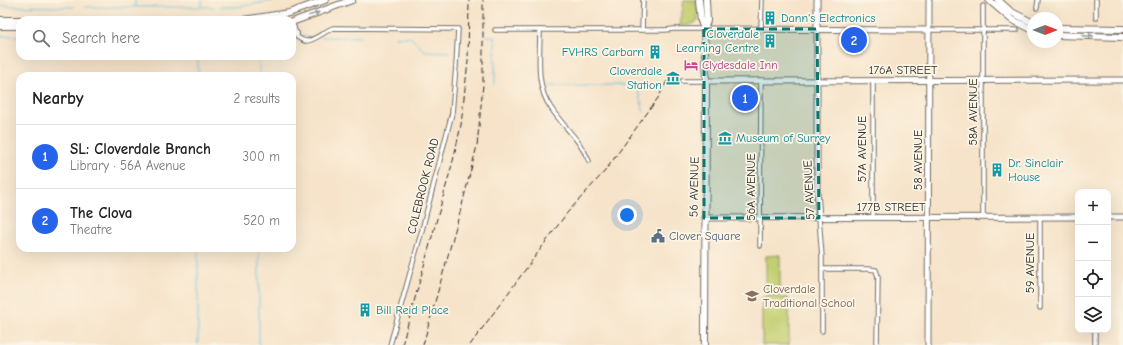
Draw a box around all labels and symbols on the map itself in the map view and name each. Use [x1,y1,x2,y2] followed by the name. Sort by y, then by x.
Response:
[762,10,778,26] building icon: Dann's Electronics
[309,11,321,17] one-way arrow
[781,11,876,25] place label: Dann's Electronics
[1027,12,1063,48] north arrow
[841,25,867,55] pin: 2
[676,27,759,55] place label: Cloverdale Learning Centre
[762,33,778,49] building icon: Cloverdale Learning Centre
[1082,33,1095,39] one-way arrow
[647,44,663,60] building icon: FVHRS Carbarn
[562,45,644,59] place label: FVHRS Carbarn
[683,57,699,73] hotel icon: Clydesdale Inn
[702,58,778,72] place label: Clydesdale Inn
[869,63,938,77] street label: 176A STREET
[609,64,662,92] place label: Cloverdale Station
[665,70,681,86] museum icon: Cloverdale Station
[966,78,980,146] street label: 58A AVENUE
[732,83,758,113] pin: 1
[855,116,869,182] street label: 57A AVENUE
[717,130,733,146] museum icon: Museum of Surrey
[911,130,925,190] street label: 58 AVENUE
[736,131,831,145] place label: Museum of Surrey
[404,137,442,235] street label: COLEBROOK ROAD
[744,153,758,221] street label: 56A AVENUE
[1008,156,1063,184] place label: Dr. Sinclair House
[686,157,702,217] street label: 56 AVENUE
[800,160,818,220] street label: 57 AVENUE
[989,162,1005,178] building icon: Dr. Sinclair House
[857,200,926,214] street label: 177B STREET
[617,205,637,225] your location
[650,228,666,244] public building icon: Clover Square
[669,229,740,243] place label: Clover Square
[1023,233,1037,293] street label: 59 AVENUE
[763,282,855,310] place label: Cloverdale Traditional School
[744,288,760,304] school or university icon: Cloverdale Traditional School
[357,302,373,318] building icon: Bill Reid Place
[376,303,449,317] place label: Bill Reid Place

